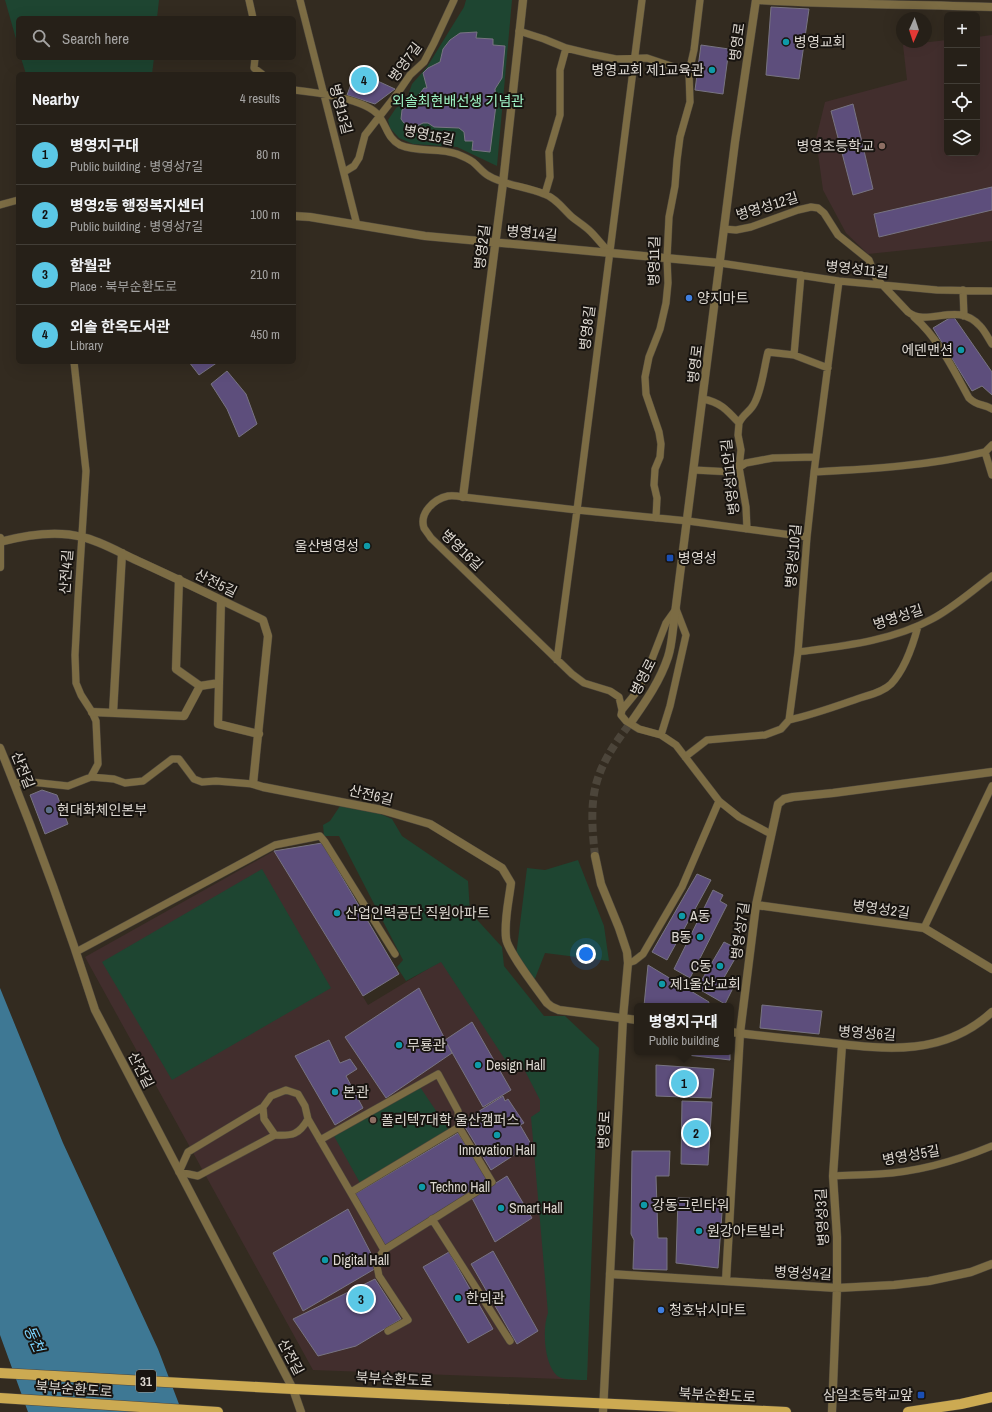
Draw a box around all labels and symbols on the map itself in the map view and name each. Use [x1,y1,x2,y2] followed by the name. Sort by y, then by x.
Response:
[896,12,932,48] north arrow
[725,21,749,62] street label: 병영로
[794,33,846,51] place label: 병영교회
[781,37,791,47] marker: 병영교회
[384,39,426,85] street label: 병영7길
[591,61,704,79] place label: 병영교회 제1교육관
[351,65,377,95] pin: 4
[707,65,717,75] marker: 병영교회 제1교육관
[326,82,356,136] street label: 병영13길
[392,92,524,110] park label: 외솔최현배선생 기념관
[402,121,456,149] street label: 병영15길
[797,137,874,155] place label: 병영초등학교
[877,141,887,151] marker: 병영초등학교
[734,188,800,224] street label: 병영성12길
[506,222,558,244] street label: 병영14길
[470,224,494,270] street label: 병영2길
[645,236,663,286] street label: 병영11길
[825,257,889,281] street label: 병영성11길
[697,289,749,307] place label: 양지마트
[684,293,694,303] marker: 양지마트
[575,305,599,351] street label: 병영8길
[901,341,953,359] place label: 에덴맨션
[684,344,706,384] street label: 병영로
[956,345,966,355] marker: 에덴맨션
[717,438,743,516] street label: 병영성11안길
[781,523,805,589] street label: 병영성10길
[437,526,487,574] street label: 병영16길
[295,537,359,555] place label: 울산병영성
[362,541,372,551] marker: 울산병영성
[55,549,77,595] street label: 산전4길
[678,549,717,567] place label: 병영성
[665,553,675,563] marker: 병영성
[192,565,240,601] street label: 산전5길
[871,600,925,634] street label: 병영성길
[626,656,660,698] street label: 병영로
[7,749,39,791] street label: 산전길
[347,781,395,809] street label: 산전6길
[57,801,147,819] place label: 현대화체인본부
[44,805,54,815] marker: 현대화체인본부
[851,896,911,922] street label: 병영성2길
[727,901,753,961] street label: 병영성7길
[345,904,490,922] place label: 산업인력공단 직원아파트
[689,907,711,925] place label: A동
[332,908,342,918] marker: 산업인력공단 직원아파트
[677,911,687,921] marker: A동
[671,928,692,946] place label: B동
[695,932,705,942] marker: B동
[576,944,596,964] your location
[691,957,712,975] place label: C동
[715,961,725,971] marker: C동
[670,975,741,993] place label: 제1울산교회
[657,979,667,989] marker: 제1울산교회
[837,1022,897,1044] street label: 병영성6길
[407,1036,446,1054] place label: 무룡관
[394,1040,404,1050] marker: 무룡관
[124,1049,158,1091] street label: 산전길
[486,1056,545,1074] place label: Design Hall
[473,1060,483,1070] marker: Design Hall
[671,1068,697,1098] pin: 1
[343,1083,369,1101] place label: 본관
[330,1087,340,1097] marker: 본관
[594,1110,614,1150] street label: 병영로
[381,1111,519,1129] place label: 폴리텍7대학 울산캠퍼스
[368,1115,378,1125] marker: 폴리텍7대학 울산캠퍼스
[683,1118,709,1148] pin: 2
[492,1130,502,1140] marker: Innovation Hall
[459,1141,535,1159] place label: Innovation Hall
[881,1141,941,1169] street label: 병영성5길
[430,1178,490,1196] place label: Techno Hall
[417,1182,427,1192] marker: Techno Hall
[811,1188,833,1246] street label: 병영성3길
[652,1196,729,1214] place label: 강동그린타워
[509,1199,563,1217] place label: Smart Hall
[639,1200,649,1210] marker: 강동그린타워
[496,1203,506,1213] marker: Smart Hall
[707,1222,784,1240] place label: 원강아트빌라
[694,1226,704,1236] marker: 원강아트빌라
[333,1251,389,1269] place label: Digital Hall
[320,1255,330,1265] marker: Digital Hall
[774,1262,832,1284] street label: 병영성4길
[348,1284,374,1314] pin: 3
[466,1289,505,1307] place label: 한뫼관
[453,1293,463,1303] marker: 한뫼관
[669,1301,746,1319] place label: 청호낚시마트
[656,1305,666,1315] marker: 청호낚시마트
[19,1322,51,1358] water label: 동천
[274,1336,308,1378] street label: 산전길
[355,1368,433,1390] street label: 북부순환도로
[136,1370,156,1392] road number: 31
[35,1377,113,1401] street label: 북부순환도로
[678,1384,756,1406] street label: 북부순환도로
[823,1386,913,1404] place label: 삼일초등학교앞
[916,1390,926,1400] marker: 삼일초등학교앞

